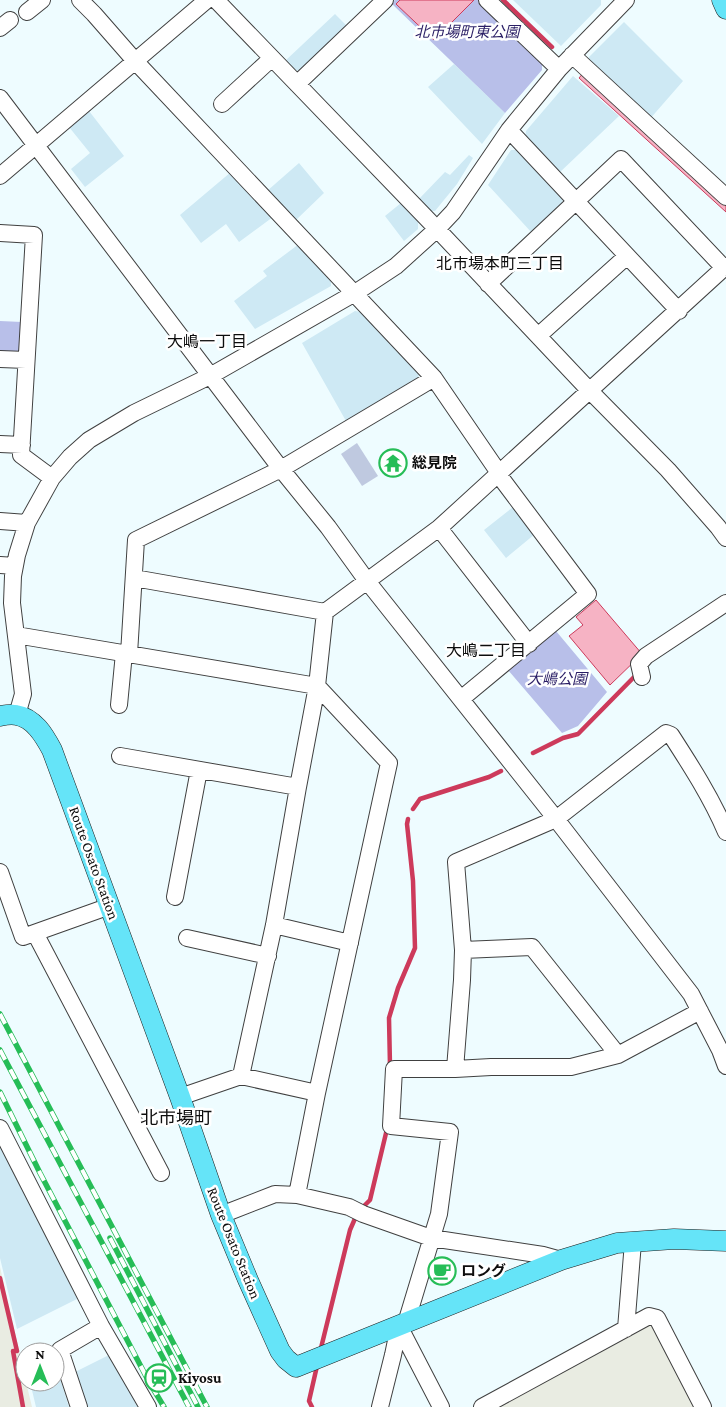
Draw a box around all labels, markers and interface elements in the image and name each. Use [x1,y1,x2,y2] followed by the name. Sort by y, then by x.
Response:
[414,24,521,40] park label: 北市場町東公園
[436,255,564,272] district label: 北市場本町三丁目
[167,333,247,350] district label: 大嶋一丁目
[378,448,408,478] temple icon: 総見院
[412,454,457,471] place label: 総見院
[446,642,526,659] district label: 大嶋二丁目
[527,671,589,687] park label: 大嶋公園
[66,804,122,922] street label: Route Osato Station
[140,1108,212,1128] district label: 北市場町
[204,1185,264,1301] street label: Route Osato Station
[427,1256,457,1286] cafe icon: ロング
[461,1263,506,1279] place label: ロング
[15,1342,65,1392] north arrow
[35,1346,45,1362] text: N
[144,1363,174,1393] station icon: Kiyosu
[178,1370,222,1386] place label: Kiyosu

